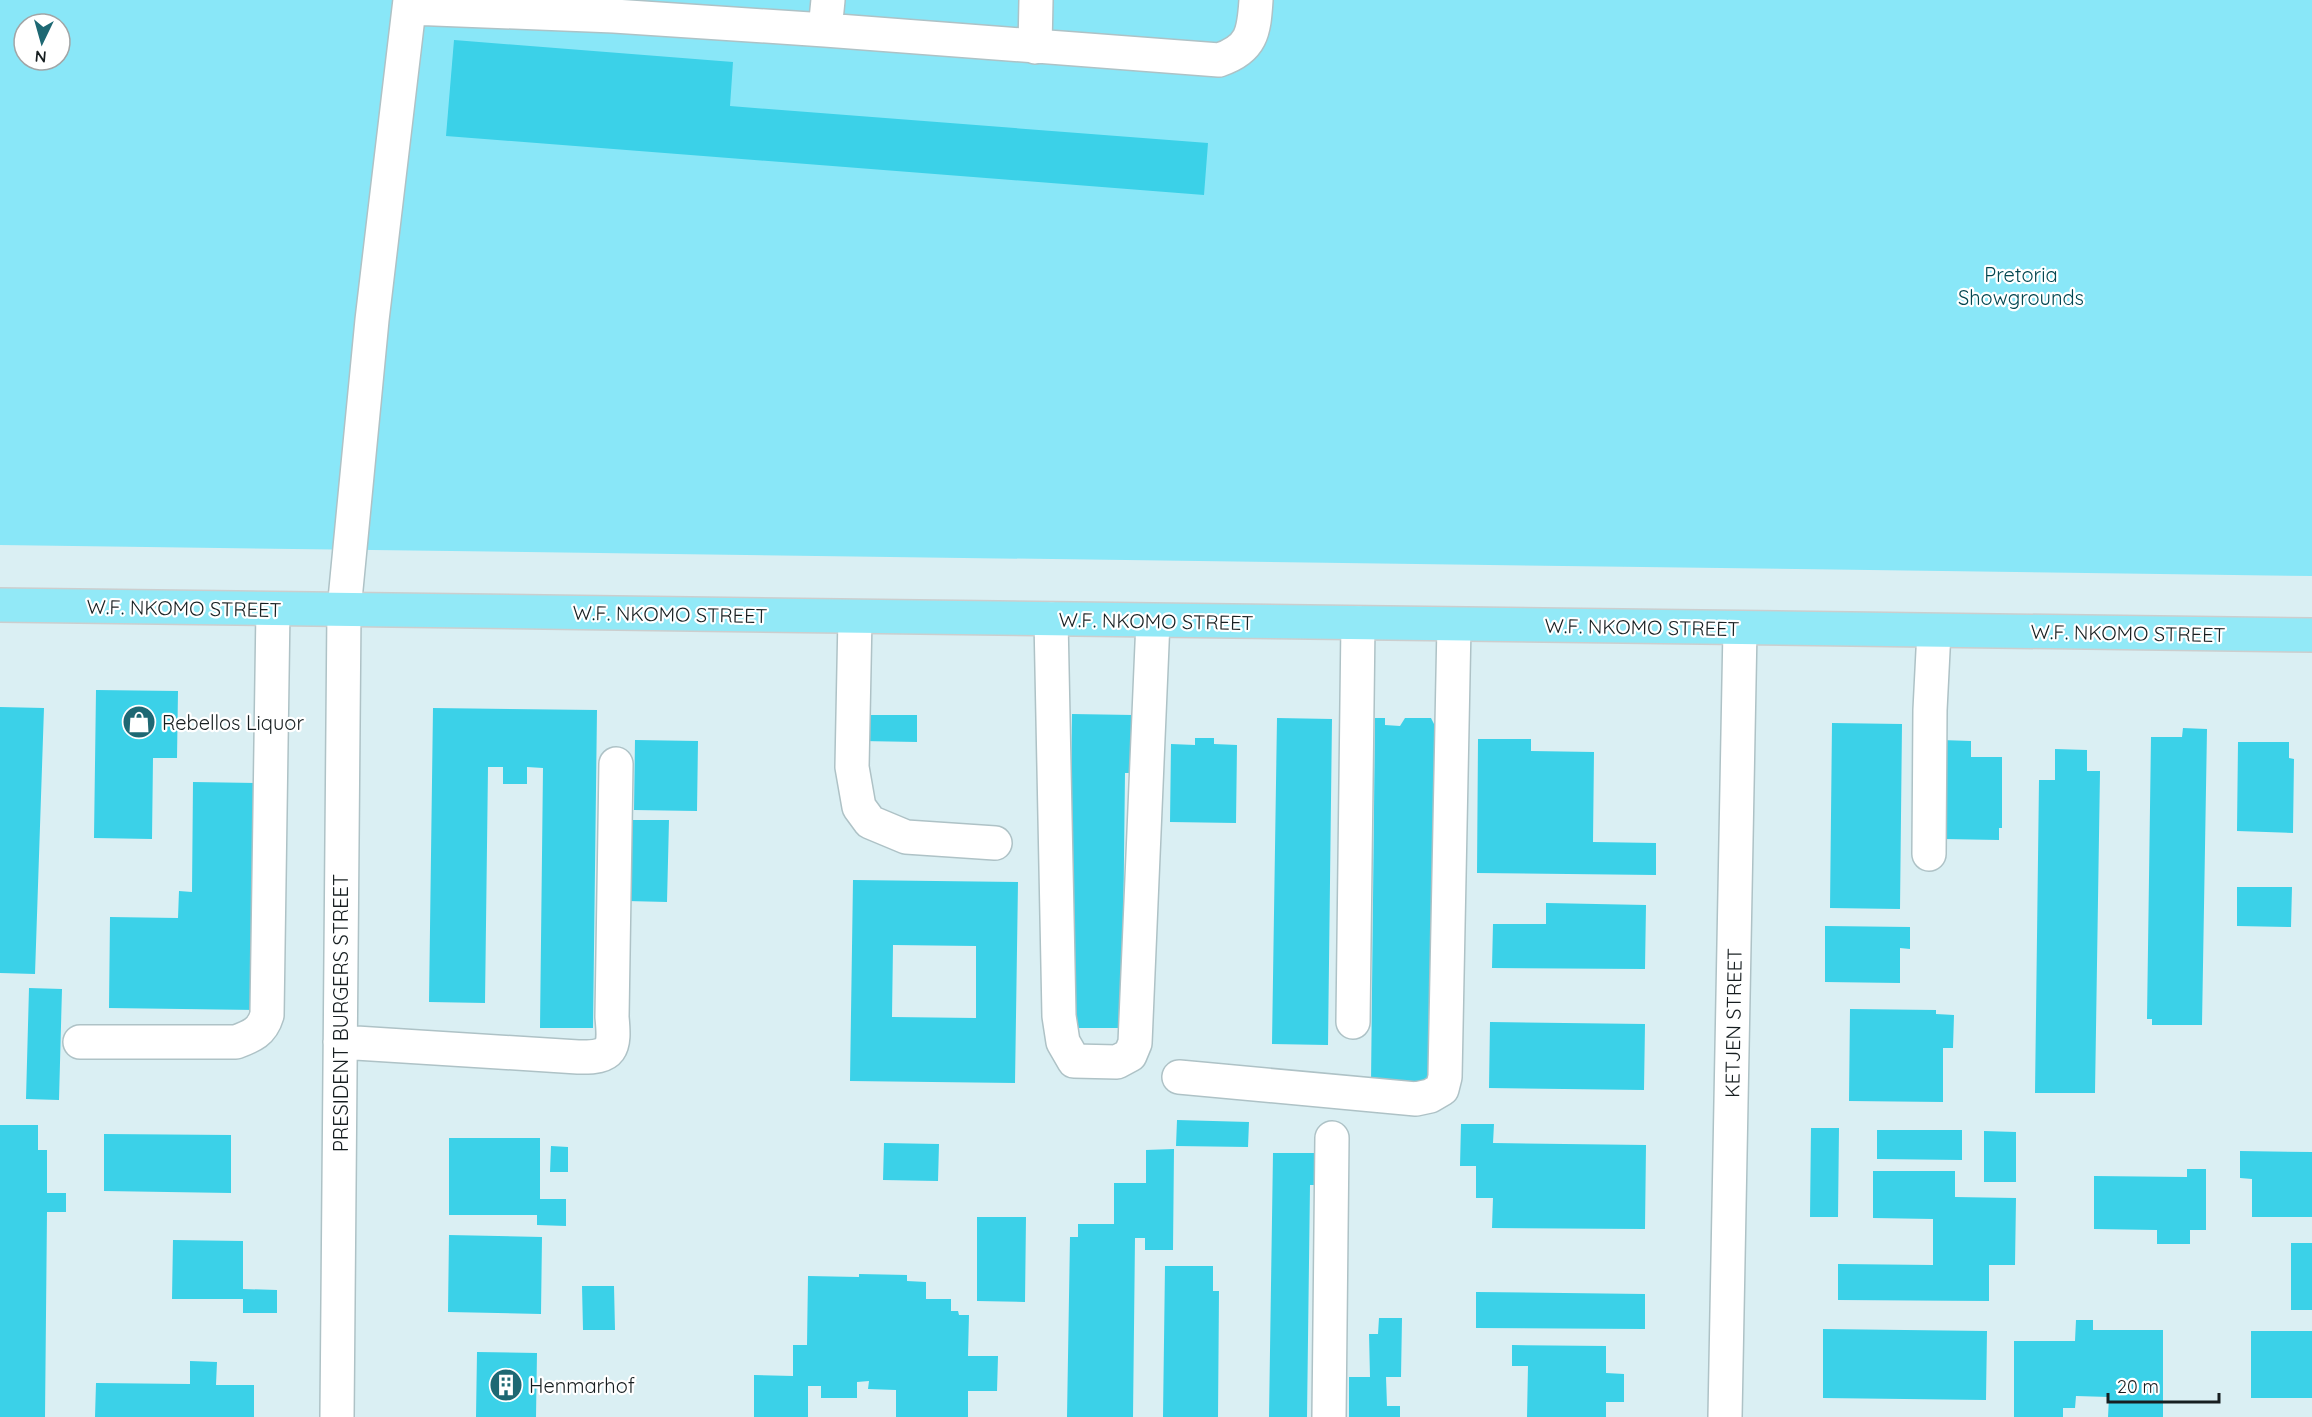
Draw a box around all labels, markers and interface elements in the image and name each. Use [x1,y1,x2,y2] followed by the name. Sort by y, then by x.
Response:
[12,12,72,72] north arrow
[34,46,47,67] text: N
[1958,262,2084,310] park label: Pretoria Showgrounds
[86,594,282,622] street label: W.F. NKOMO STREET
[572,600,768,628] street label: W.F. NKOMO STREET
[1058,607,1254,635] street label: W.F. NKOMO STREET
[1544,613,1740,641] street label: W.F. NKOMO STREET
[2030,619,2226,647] street label: W.F. NKOMO STREET
[121,704,157,740] shop icon: Rebellos Liquor
[162,710,304,735] place label: Rebellos Liquor
[328,874,353,1152] street label: PRESIDENT BURGERS STREET
[1719,948,1747,1098] street label: KETJEN STREET
[2108,1366,2219,1404] scale bar
[488,1367,524,1403] building icon: Henmarhof
[529,1373,635,1398] place label: Henmarhof
[2117,1375,2159,1398] text: 20 m

